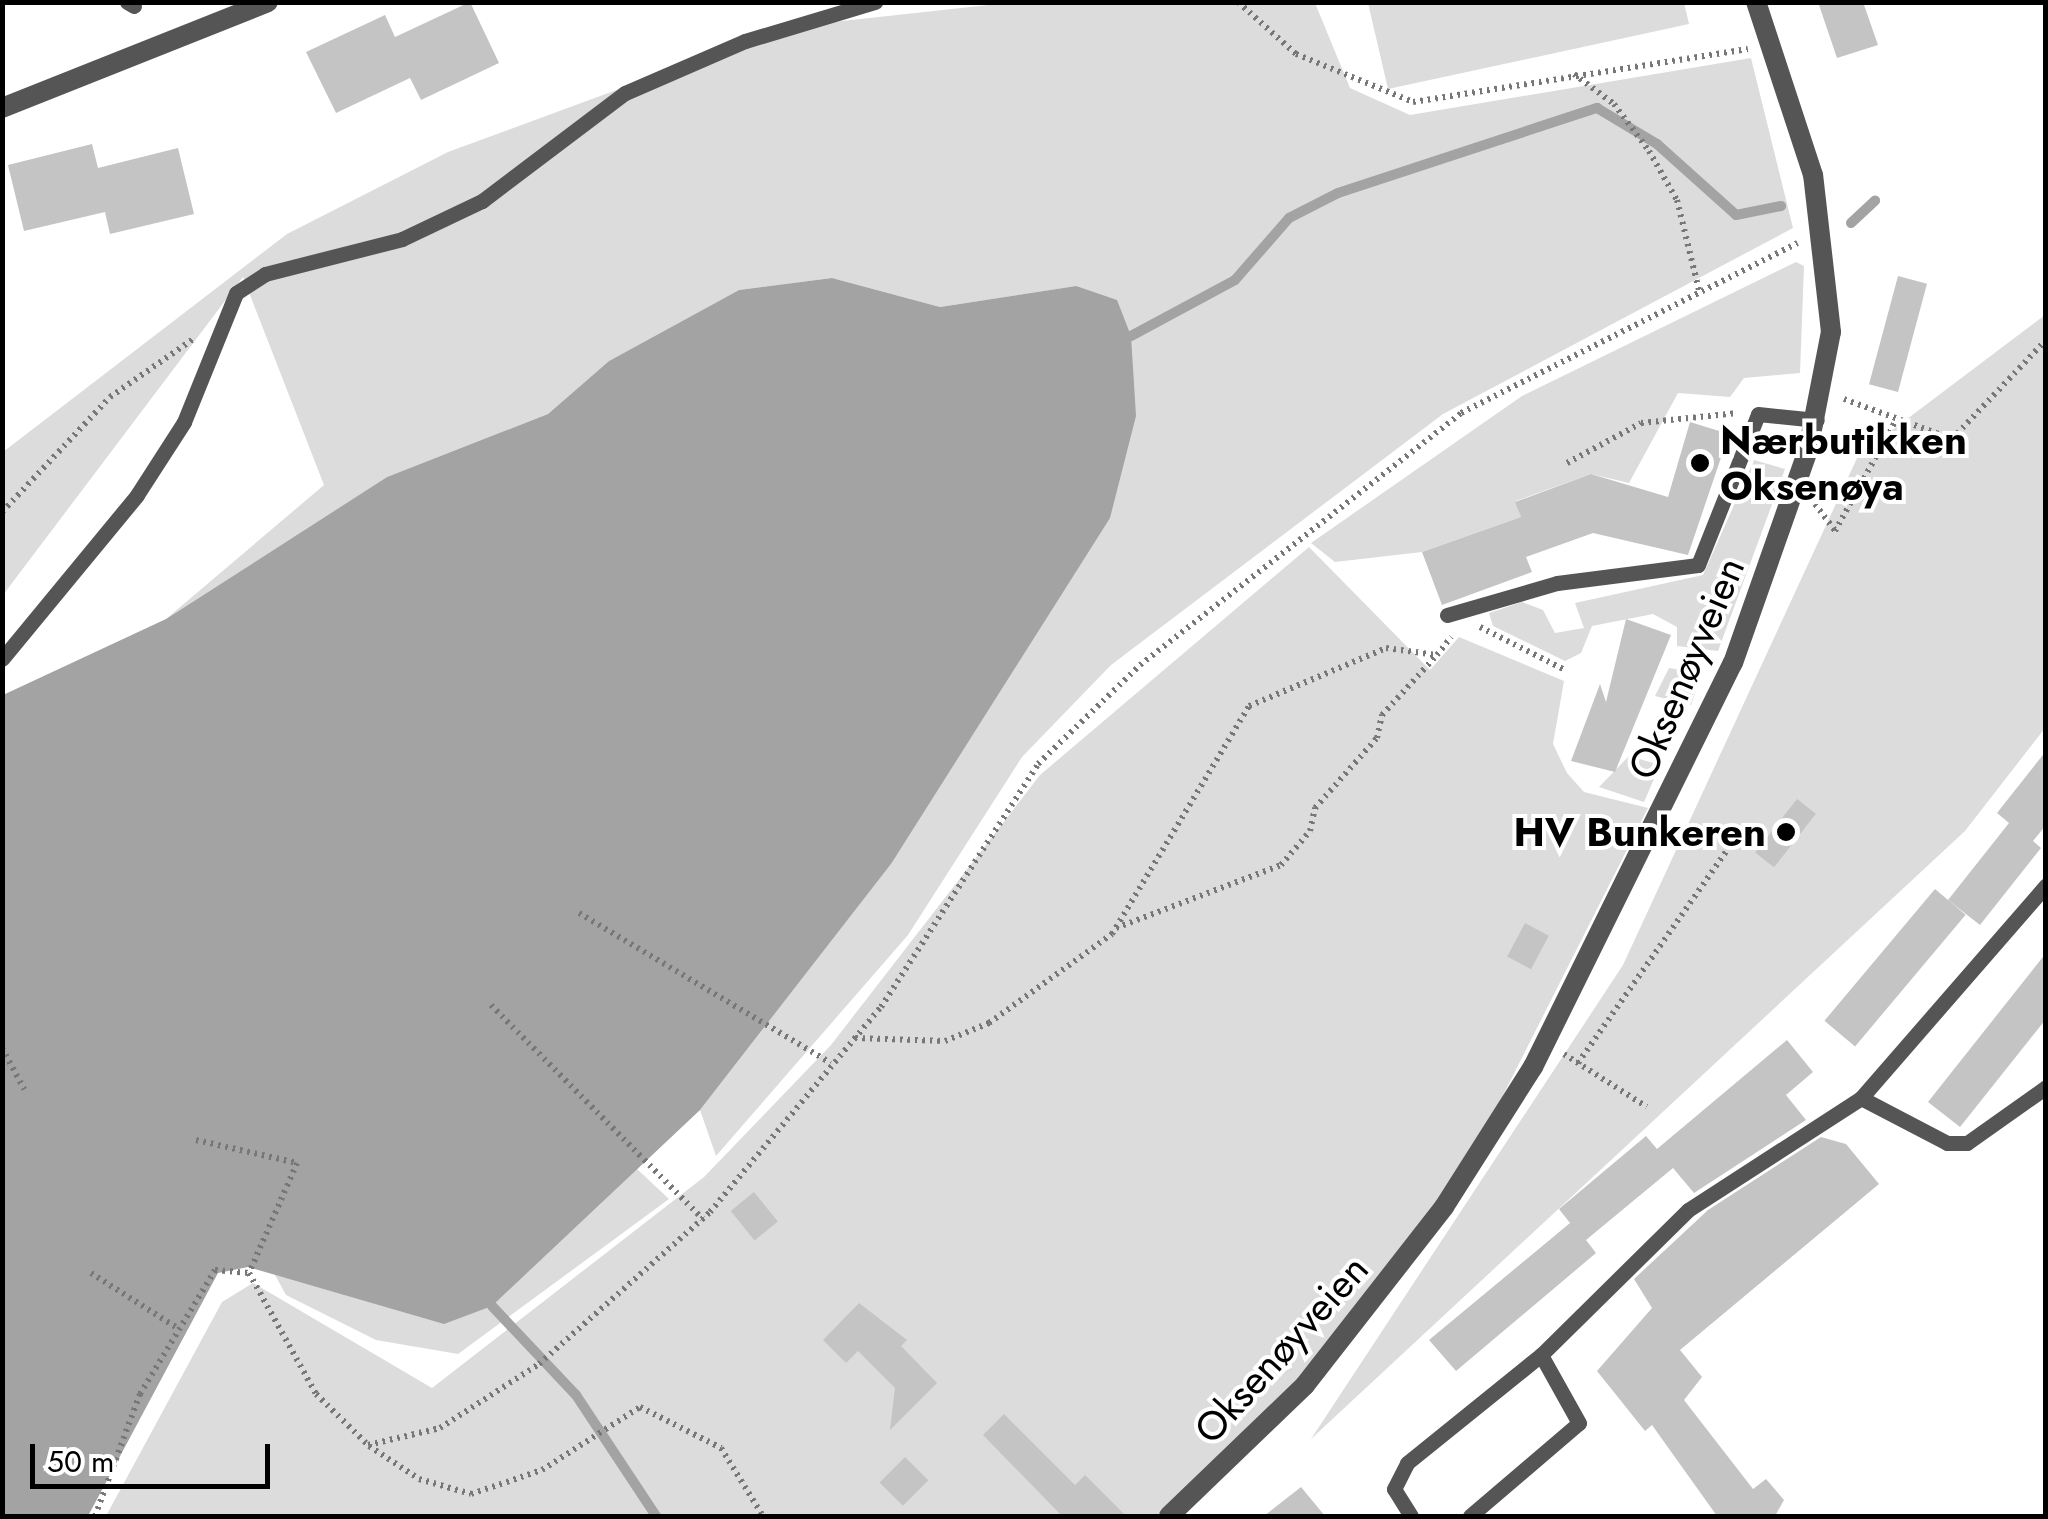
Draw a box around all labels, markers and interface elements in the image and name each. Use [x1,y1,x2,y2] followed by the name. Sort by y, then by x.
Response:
[1720,416,1967,510] place label: Nærbutikken Oksenøya
[1689,452,1711,474] marker: Nærbutikken Oksenøya
[1618,550,1754,786] street label: Oksenøyveien
[1513,808,1766,856] place label: HV Bunkeren
[1775,821,1797,843] marker: HV Bunkeren
[1184,1245,1378,1453] street label: Oksenøyveien
[35,1424,275,1486] scale bar
[47,1440,114,1483] text: 50 m

